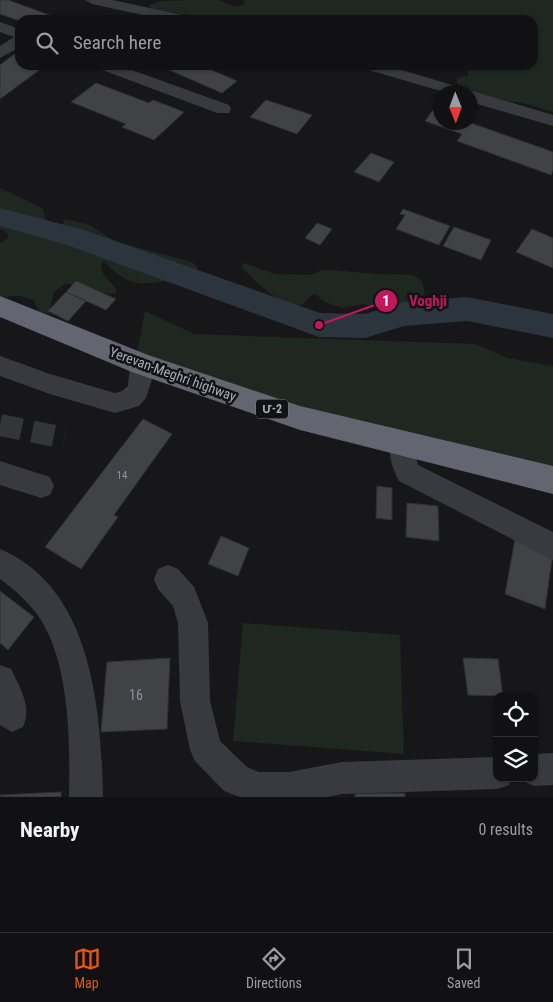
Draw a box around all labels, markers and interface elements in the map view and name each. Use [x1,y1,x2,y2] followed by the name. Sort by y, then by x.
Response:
[15,15,538,70] search box
[33,29,61,57] icon: search
[73,31,161,54] text: Search here
[433,85,478,130] north arrow
[373,286,457,316] callout: Voghji
[382,292,390,310] text: 1
[409,292,447,310] text: Voghji
[107,344,239,404] street label: Yerevan-Meghri highway
[256,399,288,418] road number: Մ-2
[117,469,128,482] house number: 14
[129,687,143,703] house number: 16
[493,692,538,782] map controls
[493,692,538,737] button: locate
[493,737,538,782] button: layers
[20,818,79,842] text: Nearby
[478,820,533,839] text: 0 results
[73,945,101,991] tab: Map
[246,945,302,991] tab: Directions
[447,945,480,991] tab: Saved

